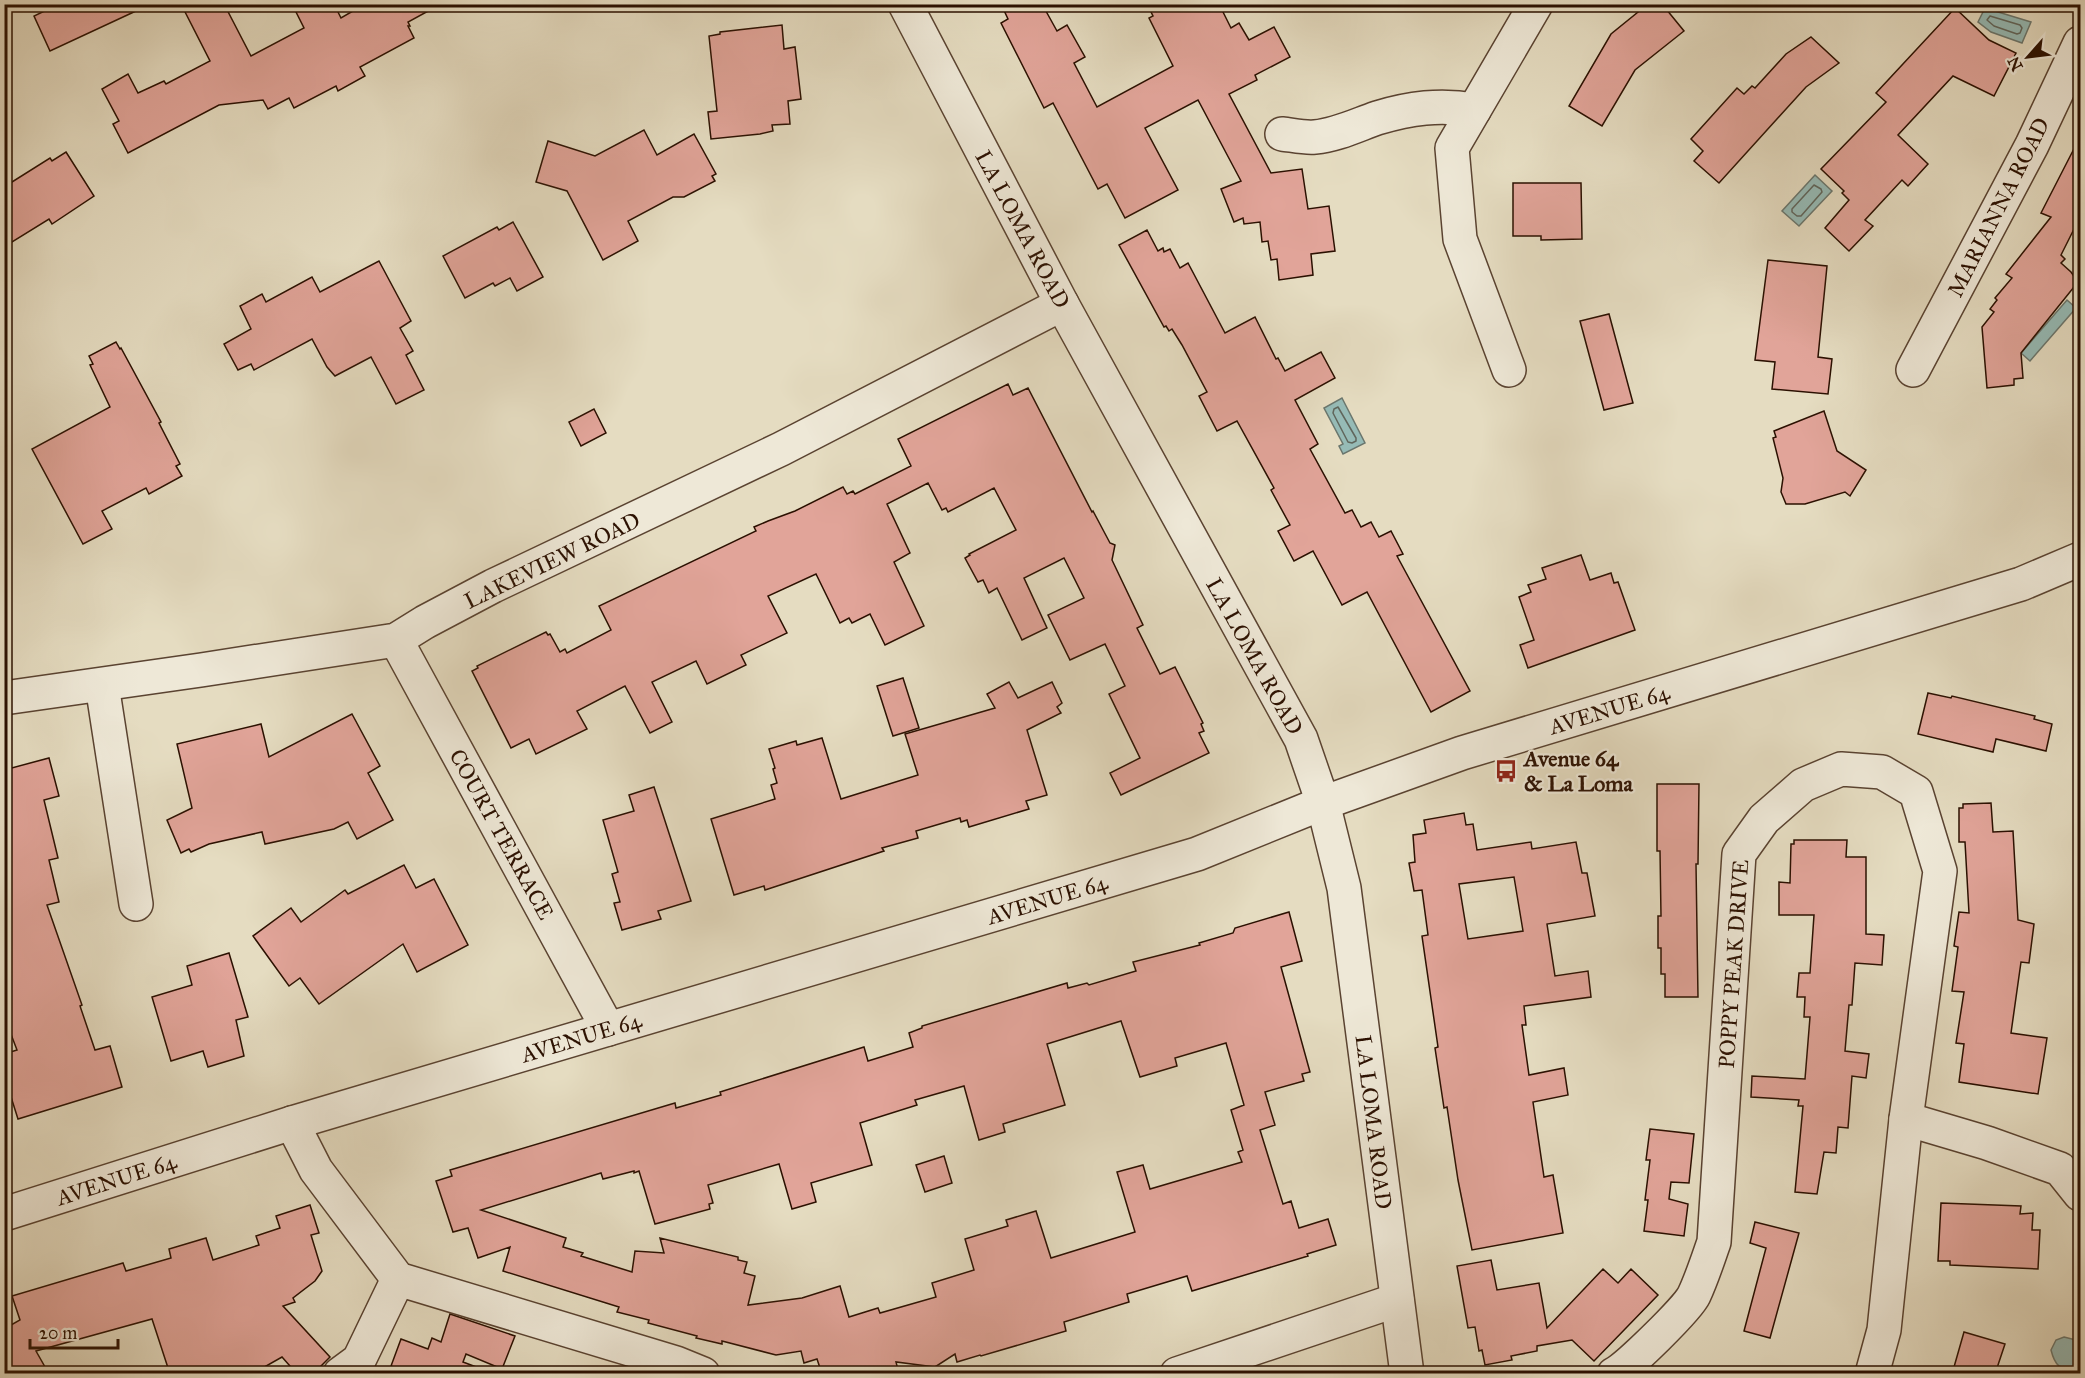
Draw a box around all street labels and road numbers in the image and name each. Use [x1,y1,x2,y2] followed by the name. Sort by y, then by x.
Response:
[1942,113,2055,301] street label: MARIANNA ROAD
[970,146,1076,313] street label: LA LOMA ROAD
[460,506,645,615] street label: LAKEVIEW ROAD
[1200,573,1309,739] street label: LA LOMA ROAD
[1545,678,1673,741] street label: AVENUE 64
[444,744,560,924] street label: COURT TERRACE
[1713,858,1754,1070] street label: POPPY PEAK DRIVE
[983,868,1111,931] street label: AVENUE 64
[517,1006,645,1069] street label: AVENUE 64
[1349,1033,1398,1211] street label: LA LOMA ROAD
[52,1147,180,1212] street label: AVENUE 64

